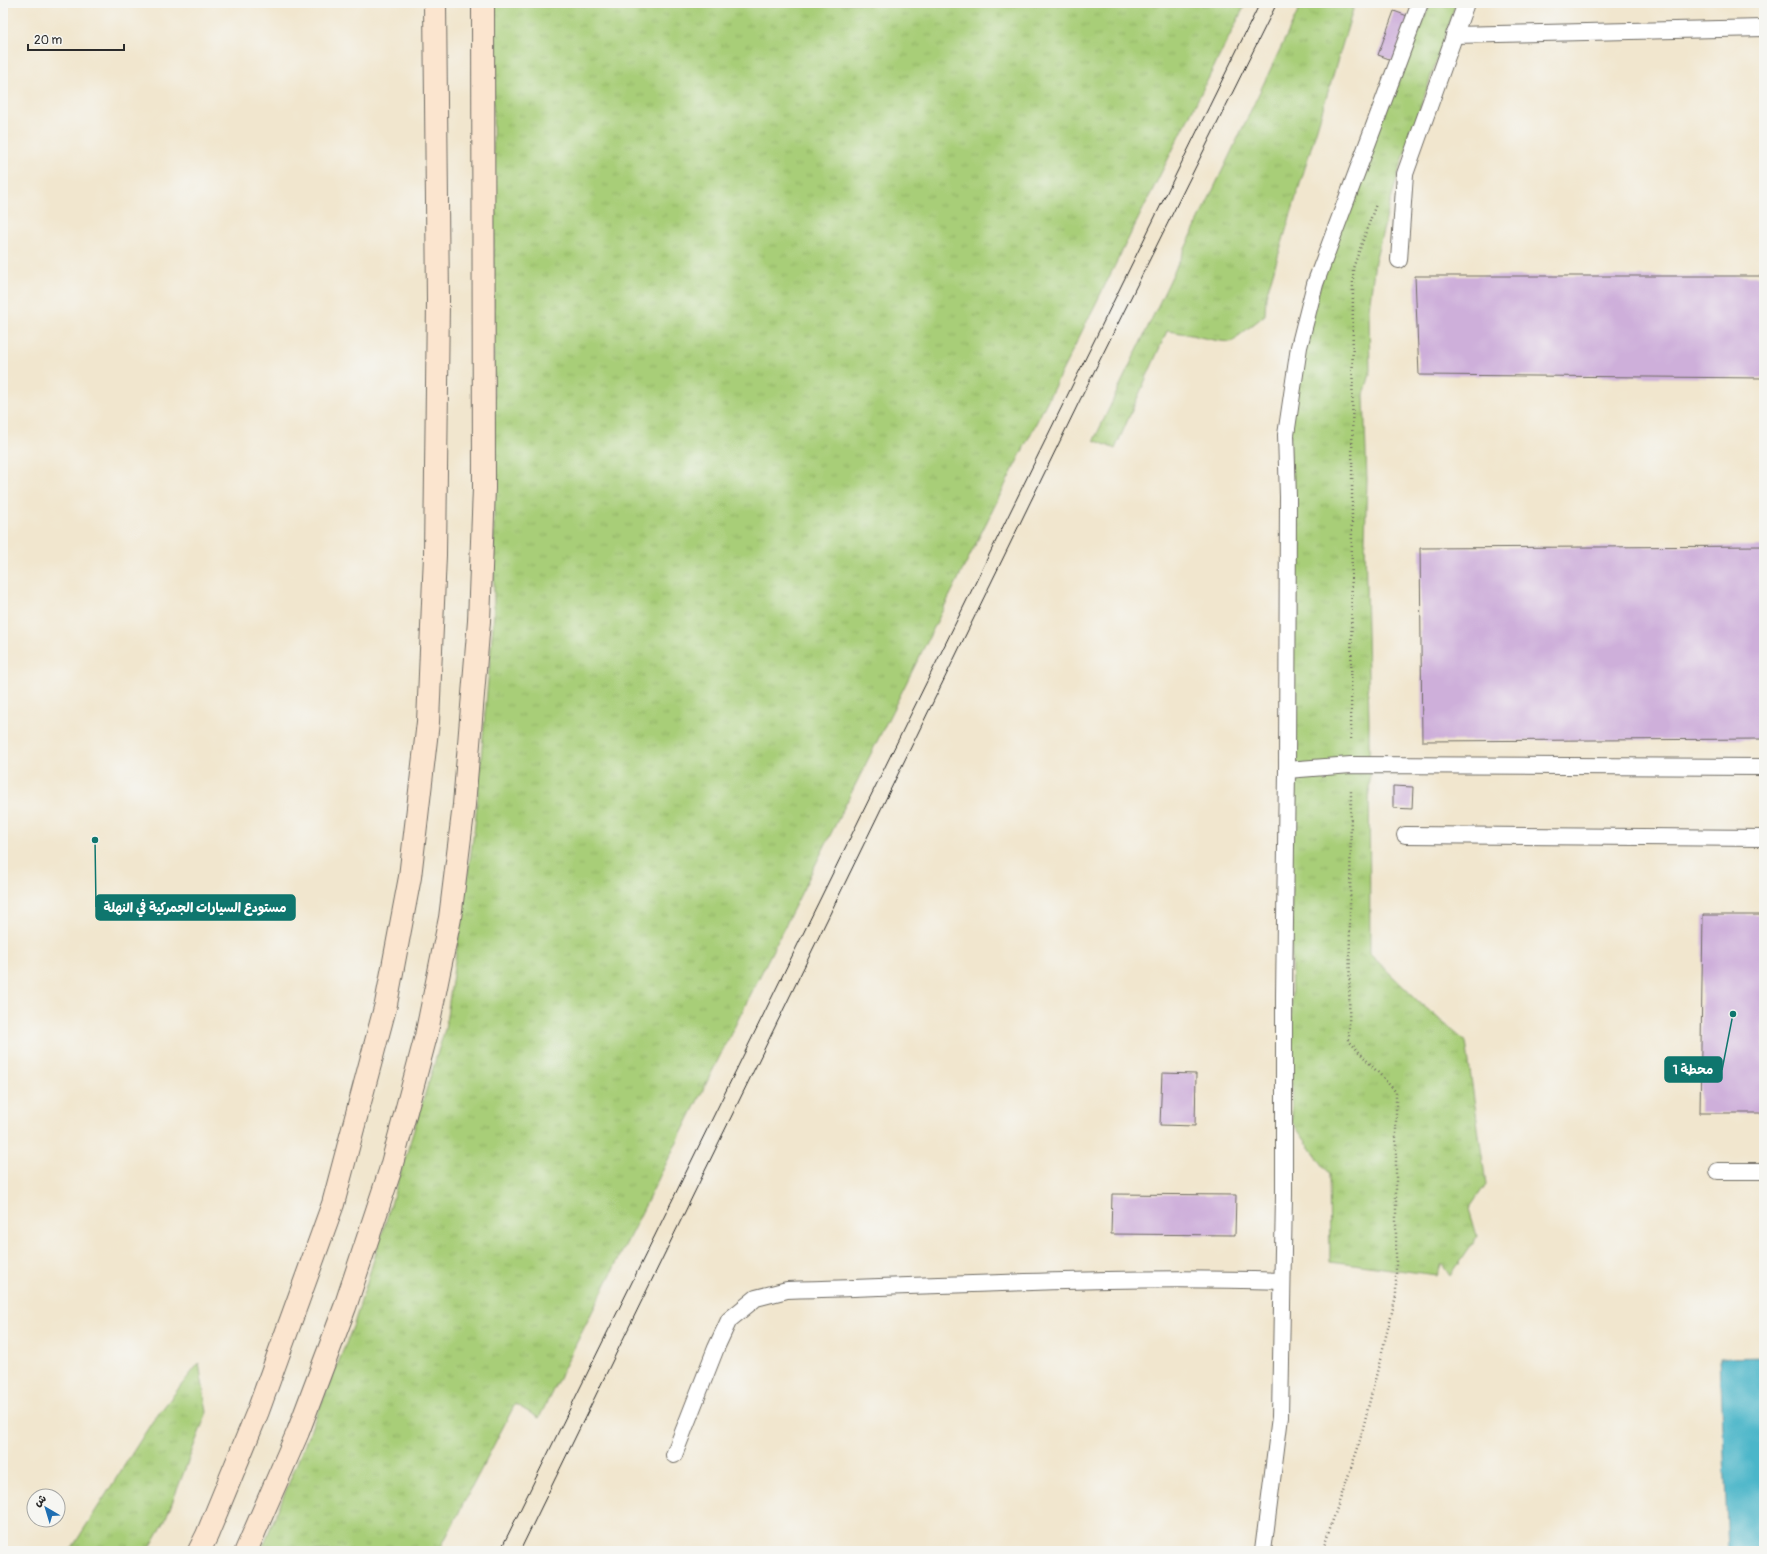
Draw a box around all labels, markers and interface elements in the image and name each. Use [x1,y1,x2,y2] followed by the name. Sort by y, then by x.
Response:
[28,26,124,52] scale bar
[34,33,63,48] text: 20 m
[96,895,295,920] callout: مستودع السيارات الجمركية في النهلة
[103,898,287,918] text: مستودع السيارات الجمركية في النهلة
[1665,1057,1722,1082] callout: محطة 1
[1673,1062,1713,1078] text: محطة 1
[26,1488,66,1528] north arrow
[31,1492,49,1509] text: ش

